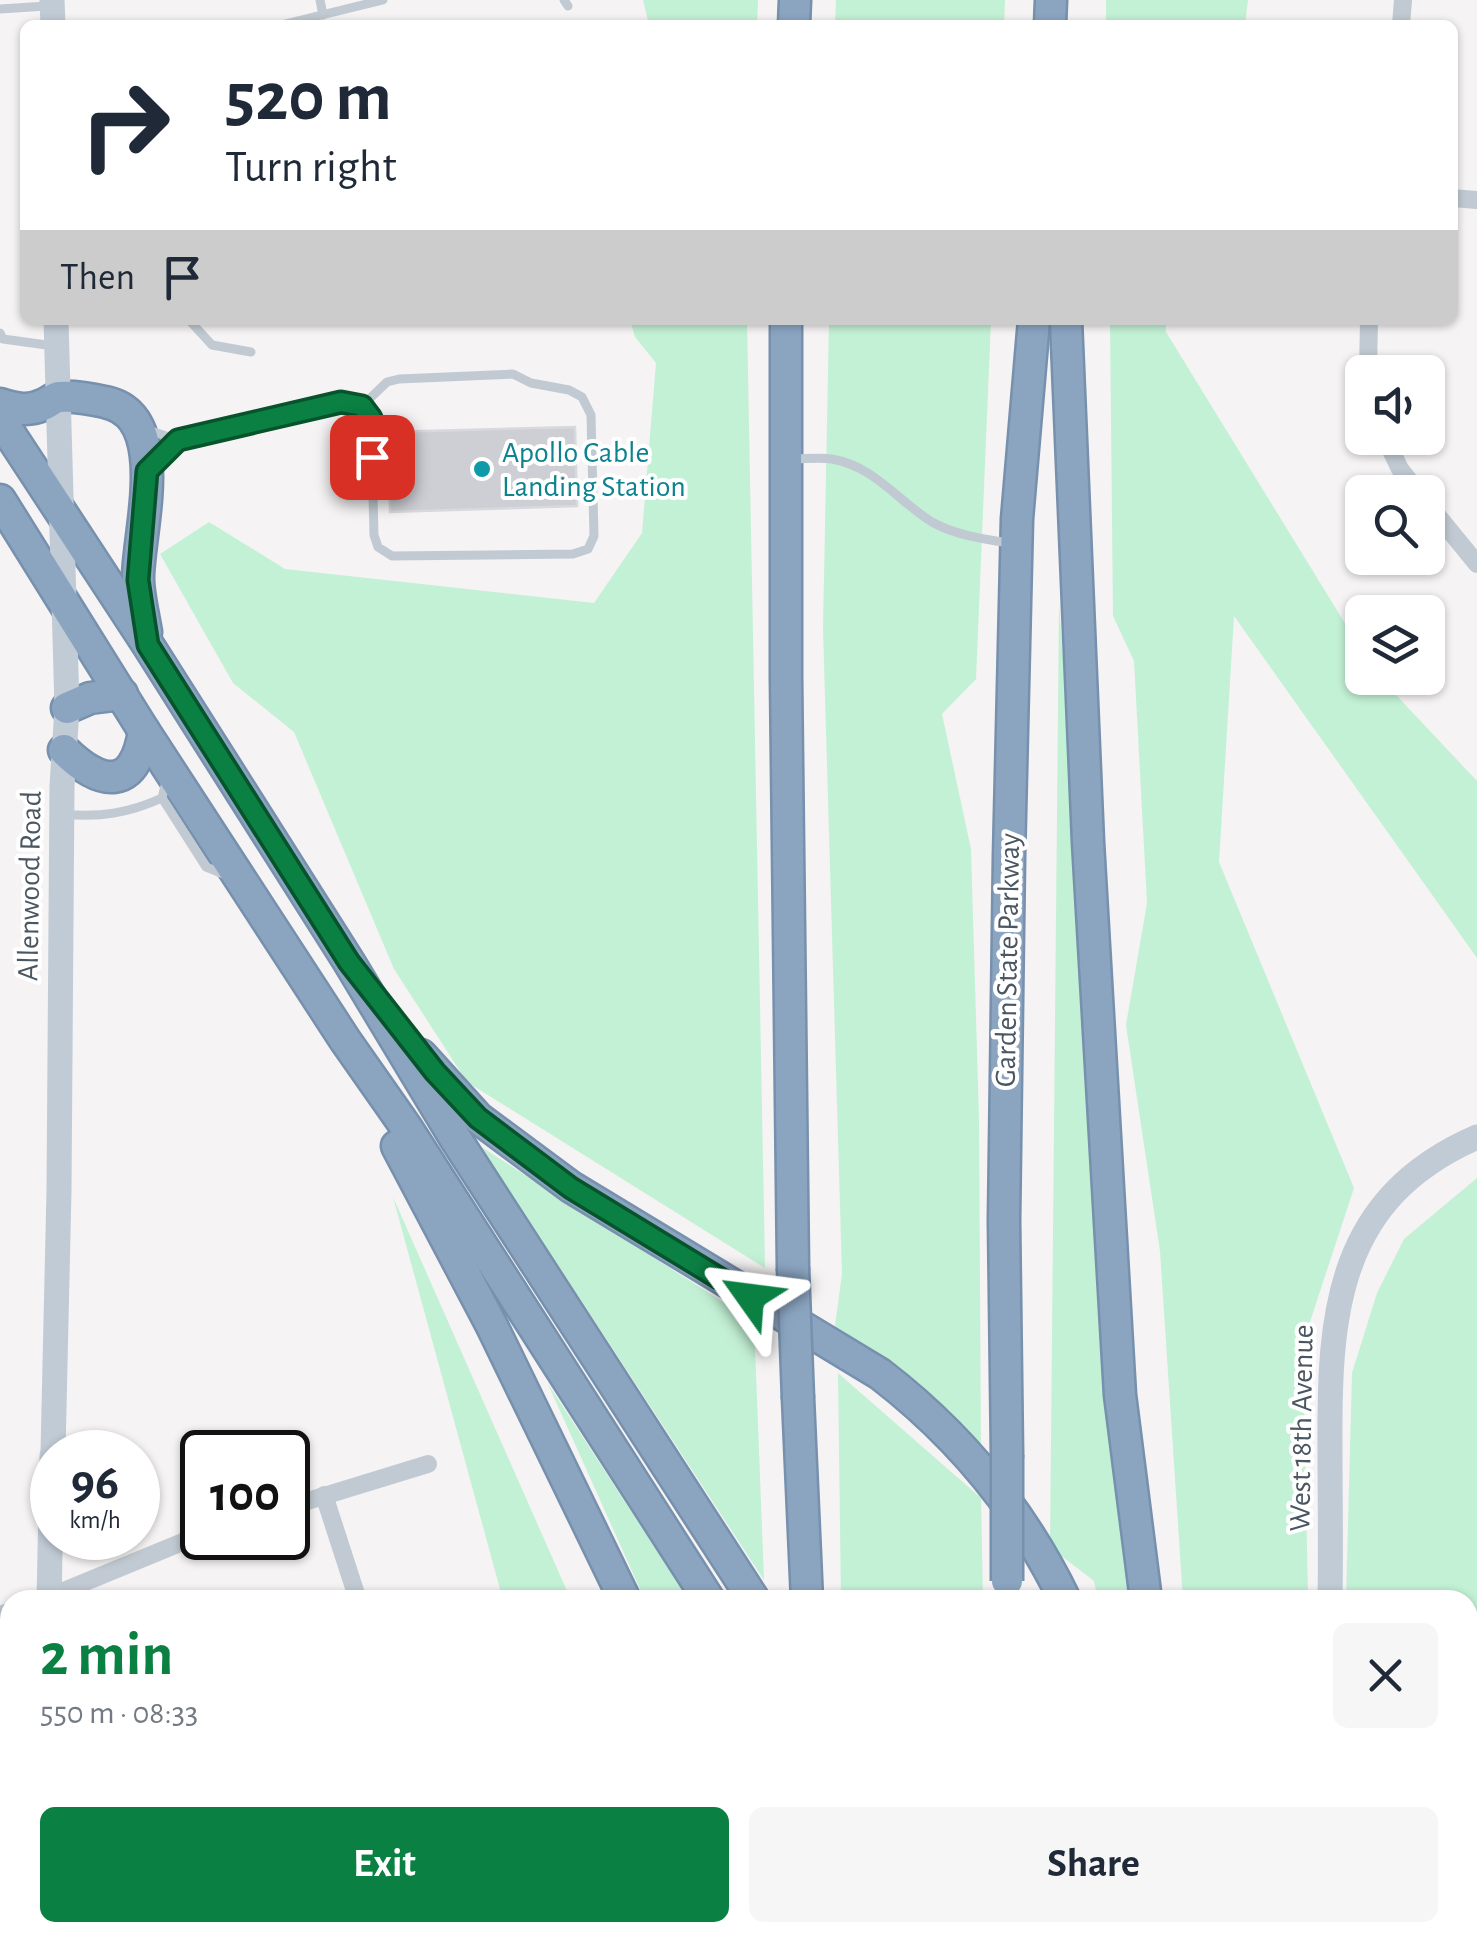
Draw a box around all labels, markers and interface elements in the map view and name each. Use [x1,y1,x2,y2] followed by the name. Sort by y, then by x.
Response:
[60,60,190,190] icon: right
[225,63,392,133] text: 520 m
[225,145,397,190] text: Turn right
[155,250,210,305] icon: arrive
[60,259,135,297] text: Then
[1345,355,1445,695] map controls
[1345,355,1445,455] button: sound
[330,415,415,500] pin
[345,430,400,485] icon: arrive
[502,438,686,502] place label: Apollo Cable Landing Station
[471,458,493,480] marker: Apollo Cable Landing Station
[1345,475,1445,575] button: search
[1345,595,1445,695] button: layers
[13,791,47,981] street label: Allenwood Road
[991,833,1025,1087] street label: Garden State Parkway
[698,1245,802,1349] position arrow
[1285,1324,1319,1532] street label: West 18th Avenue
[180,1430,310,1560] speed limit sign: 100
[71,1458,119,1508] text: 96
[69,1508,121,1533] text: km/h
[1333,1623,1438,1728] button: close
[40,1626,173,1686] text: 2 min
[40,1697,198,1729] text: 550 m · 08:33
[40,1807,729,1922] button: Exit
[749,1807,1438,1922] button: Share

